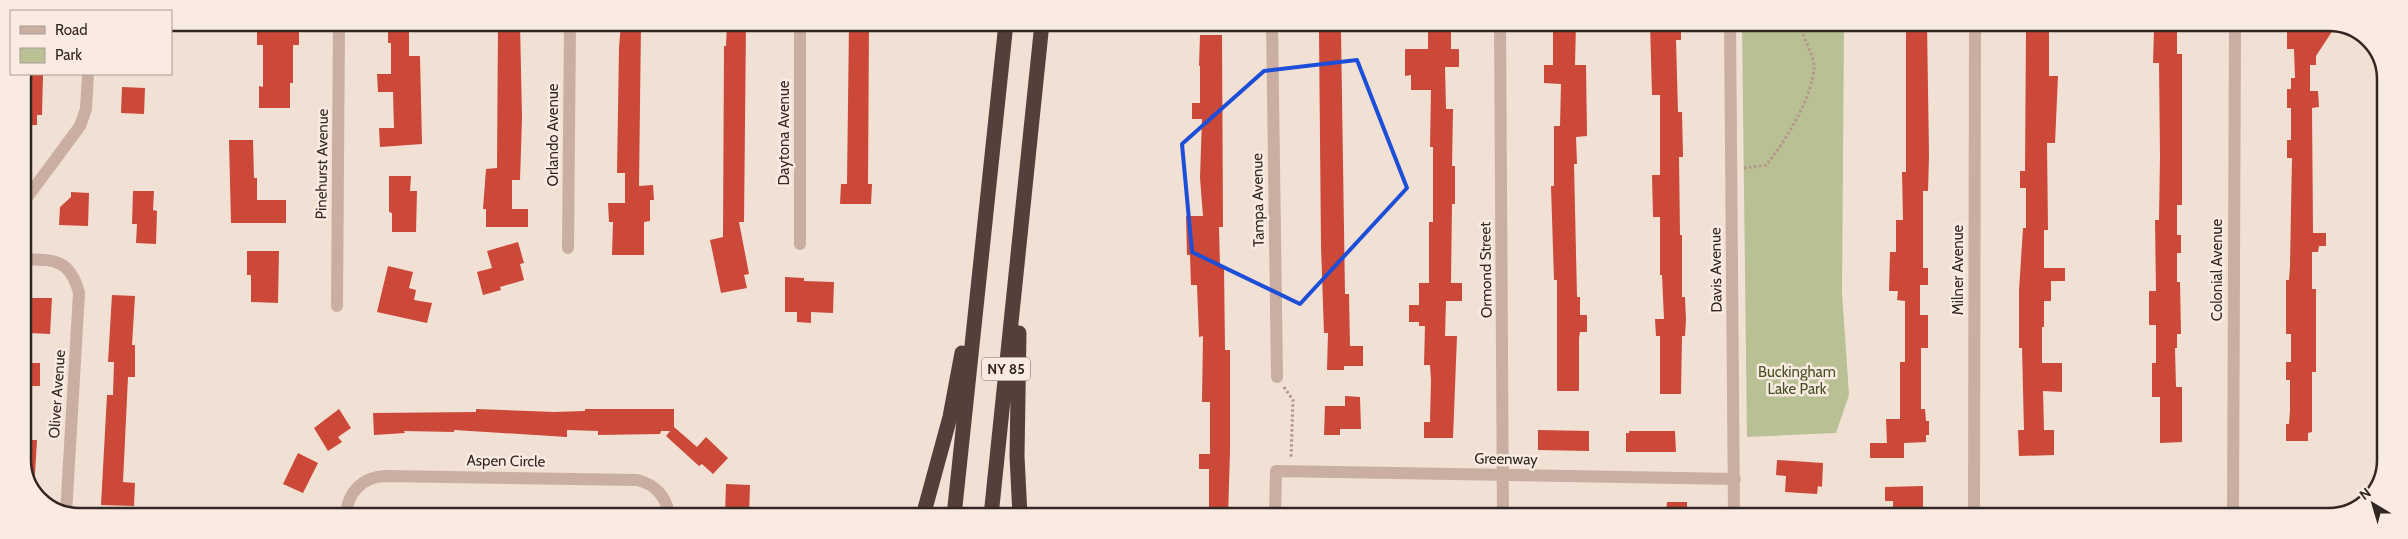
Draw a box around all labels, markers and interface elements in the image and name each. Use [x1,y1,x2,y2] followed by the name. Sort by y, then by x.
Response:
[10,10,172,75] legend
[55,21,88,39] text: Road
[55,46,82,64] text: Park
[775,80,793,186] street label: Daytona Avenue
[544,83,562,186] street label: Orlando Avenue
[312,108,332,219] street label: Pinehurst Avenue
[1248,153,1268,247] street label: Tampa Avenue
[2208,219,2226,321] street label: Colonial Avenue
[1476,222,1496,318] street label: Ormond Street
[1949,224,1967,315] street label: Milner Avenue
[1706,227,1726,313] street label: Davis Avenue
[45,349,69,439] street label: Oliver Avenue
[982,358,1030,380] road number: NY 85
[1758,363,1836,398] park label: Buckingham Lake Park
[1474,449,1538,469] street label: Greenway
[467,451,546,471] street label: Aspen Circle
[2348,479,2398,529] north arrow
[2356,484,2374,504] text: N

